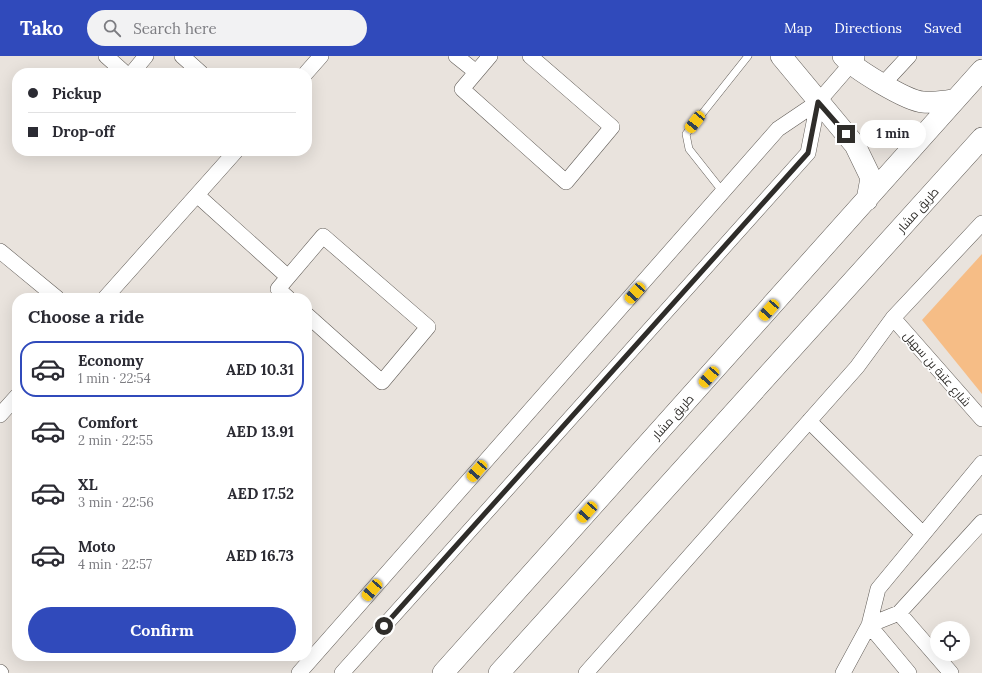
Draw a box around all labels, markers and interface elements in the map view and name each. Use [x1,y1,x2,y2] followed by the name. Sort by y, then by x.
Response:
[87,10,367,46] search box
[20,16,63,40] text: Tako
[101,17,123,39] icon: search
[133,19,217,38] text: Search here
[784,19,812,37] text: Map
[834,19,902,37] text: Directions
[924,19,962,37] text: Saved
[52,84,101,103] text: Pickup
[683,109,707,135] car
[860,120,926,148] callout: 1 min
[52,122,114,141] text: Drop-off
[837,125,855,143] route end
[876,125,910,142] text: 1 min
[893,184,942,236] street label: طريق مشار
[623,280,647,306] car
[757,297,781,323] car
[28,305,144,328] text: Choose a ride
[900,328,974,410] street label: شارع عتبة بن سهيل
[30,351,66,387] icon: car
[78,351,143,370] text: Economy
[226,360,294,379] text: AED 10.31
[697,364,721,390] car
[78,370,151,387] text: 1 min · 22:54
[648,391,697,443] street label: طريق مشار
[30,413,66,449] icon: car
[78,413,138,432] text: Comfort
[227,422,294,441] text: AED 13.91
[78,432,153,449] text: 2 min · 22:55
[465,458,489,484] car
[30,475,66,511] icon: car
[78,475,98,494] text: XL
[228,484,294,503] text: AED 17.52
[78,494,154,511] text: 3 min · 22:56
[575,499,599,525] car
[30,537,66,573] icon: car
[78,537,115,556] text: Moto
[226,546,294,565] text: AED 16.73
[78,556,152,573] text: 4 min · 22:57
[360,577,384,603] car
[28,607,296,653] button: Confirm
[375,617,393,635] route start
[930,621,970,661] map controls
[930,621,970,661] button: locate

